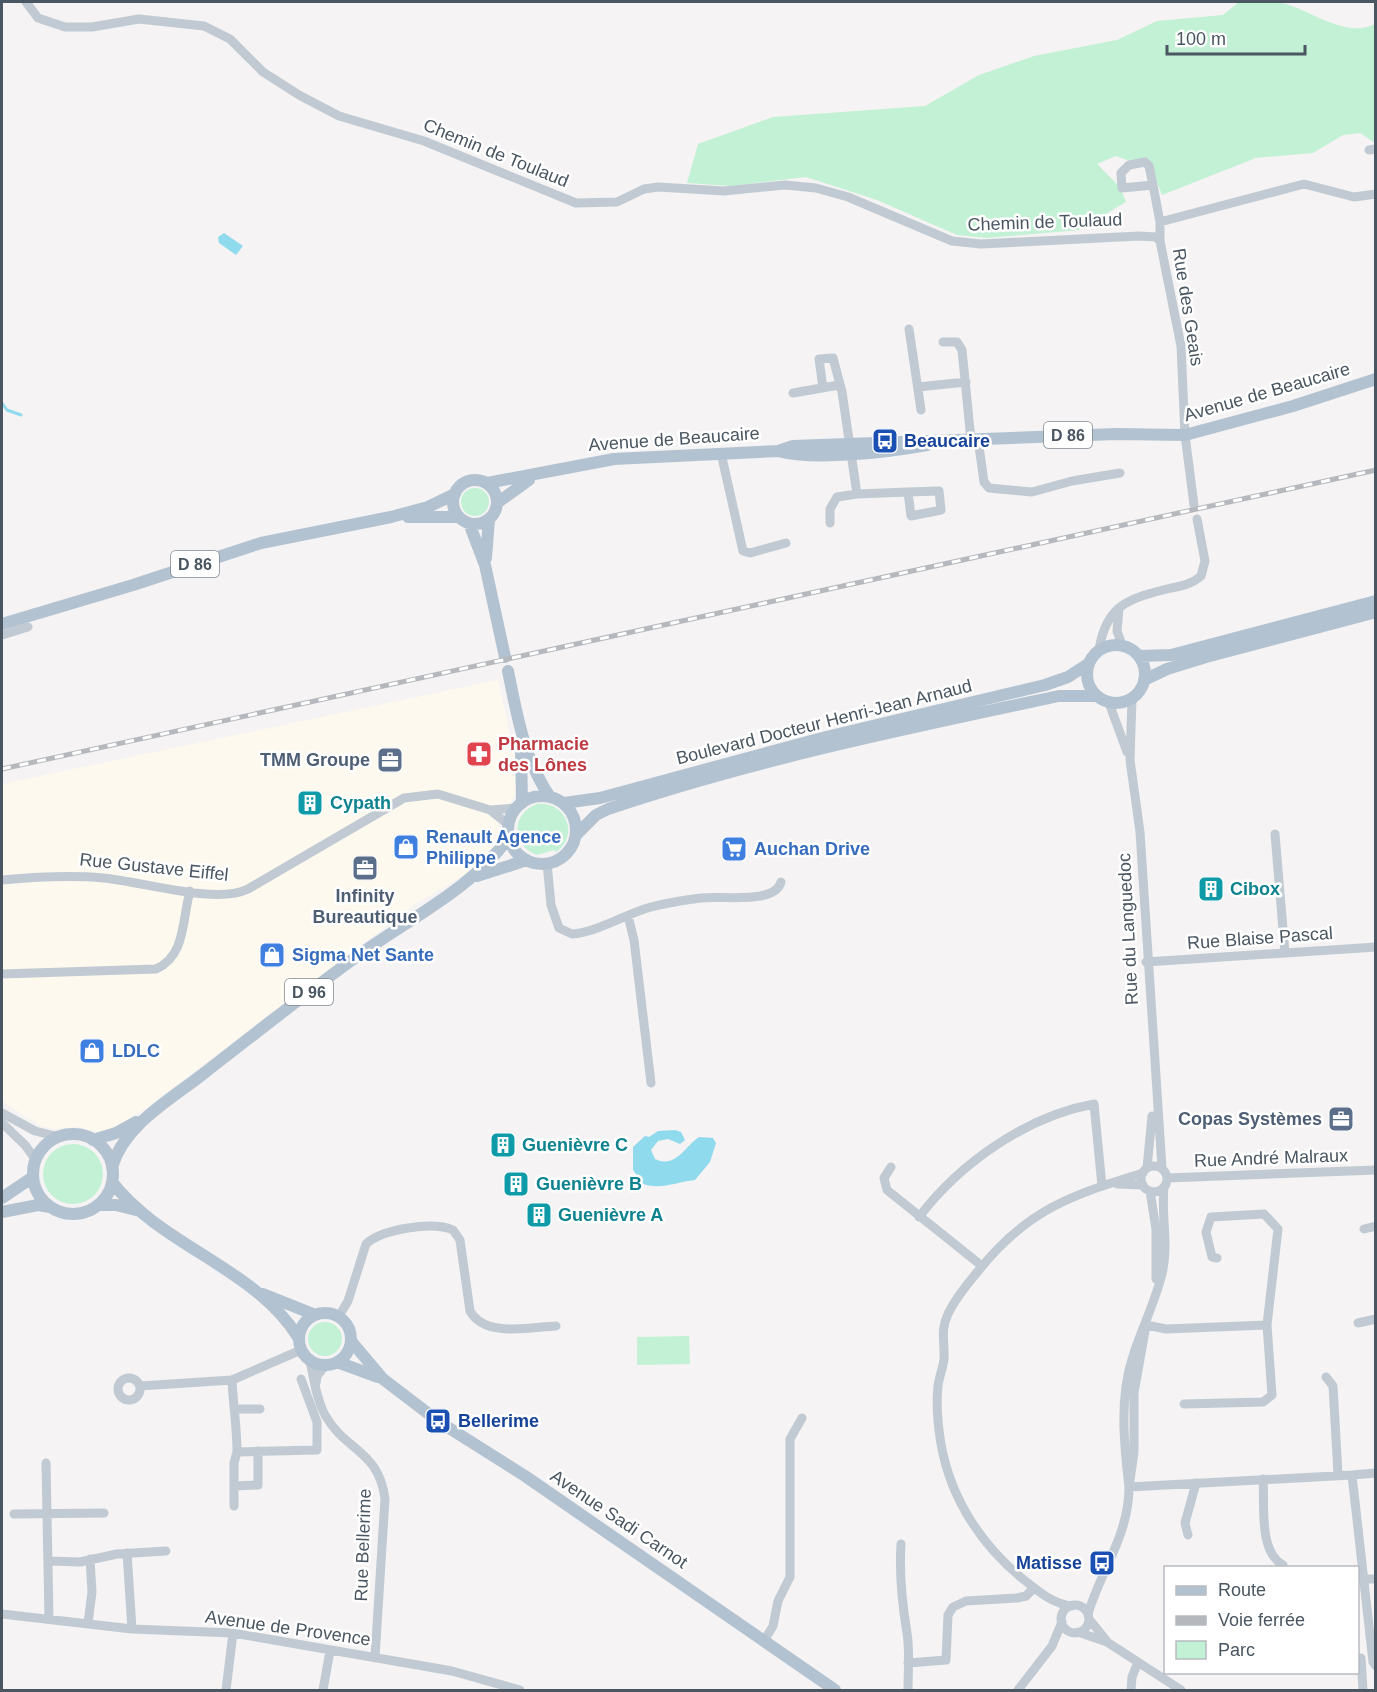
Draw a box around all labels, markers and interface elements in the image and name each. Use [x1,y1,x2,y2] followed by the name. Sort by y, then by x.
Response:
[1167,18,1305,56] scale bar
[1176,29,1226,49] text: 100 m
[420,115,572,191] street label: Chemin de Toulaud
[967,209,1123,235] street label: Chemin de Toulaud
[1169,247,1207,367] street label: Rue des Geais
[1182,359,1352,425] street label: Avenue de Beaucaire
[1044,422,1092,448] road number: D 86
[588,423,760,455] street label: Avenue de Beaucaire
[870,426,900,456] bus stop icon: Beaucaire
[904,431,990,451] place label: Beaucaire
[171,551,219,577] road number: D 86
[674,676,974,768] street label: Boulevard Docteur Henri-Jean Arnaud
[498,734,589,775] place label: Pharmacie des Lônes
[464,739,494,769] pharmacy icon: Pharmacie des Lônes
[375,745,405,775] office icon: TMM Groupe
[260,750,370,770] place label: TMM Groupe
[295,788,325,818] building icon: Cypath
[330,793,391,813] place label: Cypath
[426,827,561,868] place label: Renault Agence Philippe
[391,832,421,862] shop icon: Renault Agence Philippe
[719,834,749,864] supermarket icon: Auchan Drive
[754,839,870,859] place label: Auchan Drive
[78,849,230,885] street label: Rue Gustave Eiffel
[350,853,380,883] office icon: Infinity Bureautique
[1114,853,1142,1005] street label: Rue du Languedoc
[1196,874,1226,904] building icon: Cibox
[1230,879,1280,899] place label: Cibox
[312,886,418,927] place label: Infinity Bureautique
[1186,923,1334,953] street label: Rue Blaise Pascal
[257,940,287,970] shop icon: Sigma Net Sante
[292,945,434,965] place label: Sigma Net Sante
[285,979,333,1005] road number: D 96
[77,1036,107,1066] shop icon: LDLC
[112,1041,160,1061] place label: LDLC
[1326,1104,1356,1134] office icon: Copas Systèmes
[1178,1109,1322,1129] place label: Copas Systèmes
[488,1130,518,1160] building icon: Guenièvre C
[522,1135,628,1155] place label: Guenièvre C
[1194,1145,1348,1171] street label: Rue André Malraux
[501,1169,531,1199] building icon: Guenièvre B
[536,1174,642,1194] place label: Guenièvre B
[524,1200,554,1230] building icon: Guenièvre A
[558,1205,663,1225] place label: Guenièvre A
[423,1406,453,1436] bus stop icon: Bellerime
[458,1411,539,1431] place label: Bellerime
[547,1466,691,1572] street label: Avenue Sadi Carnot
[351,1488,375,1602] street label: Rue Bellerime
[1087,1548,1117,1578] bus stop icon: Matisse
[1016,1553,1082,1573] place label: Matisse
[1164,1566,1359,1674] legend
[1218,1580,1266,1600] text: Route
[204,1606,372,1650] street label: Avenue de Provence
[1218,1610,1305,1630] text: Voie ferrée
[1218,1640,1255,1660] text: Parc

